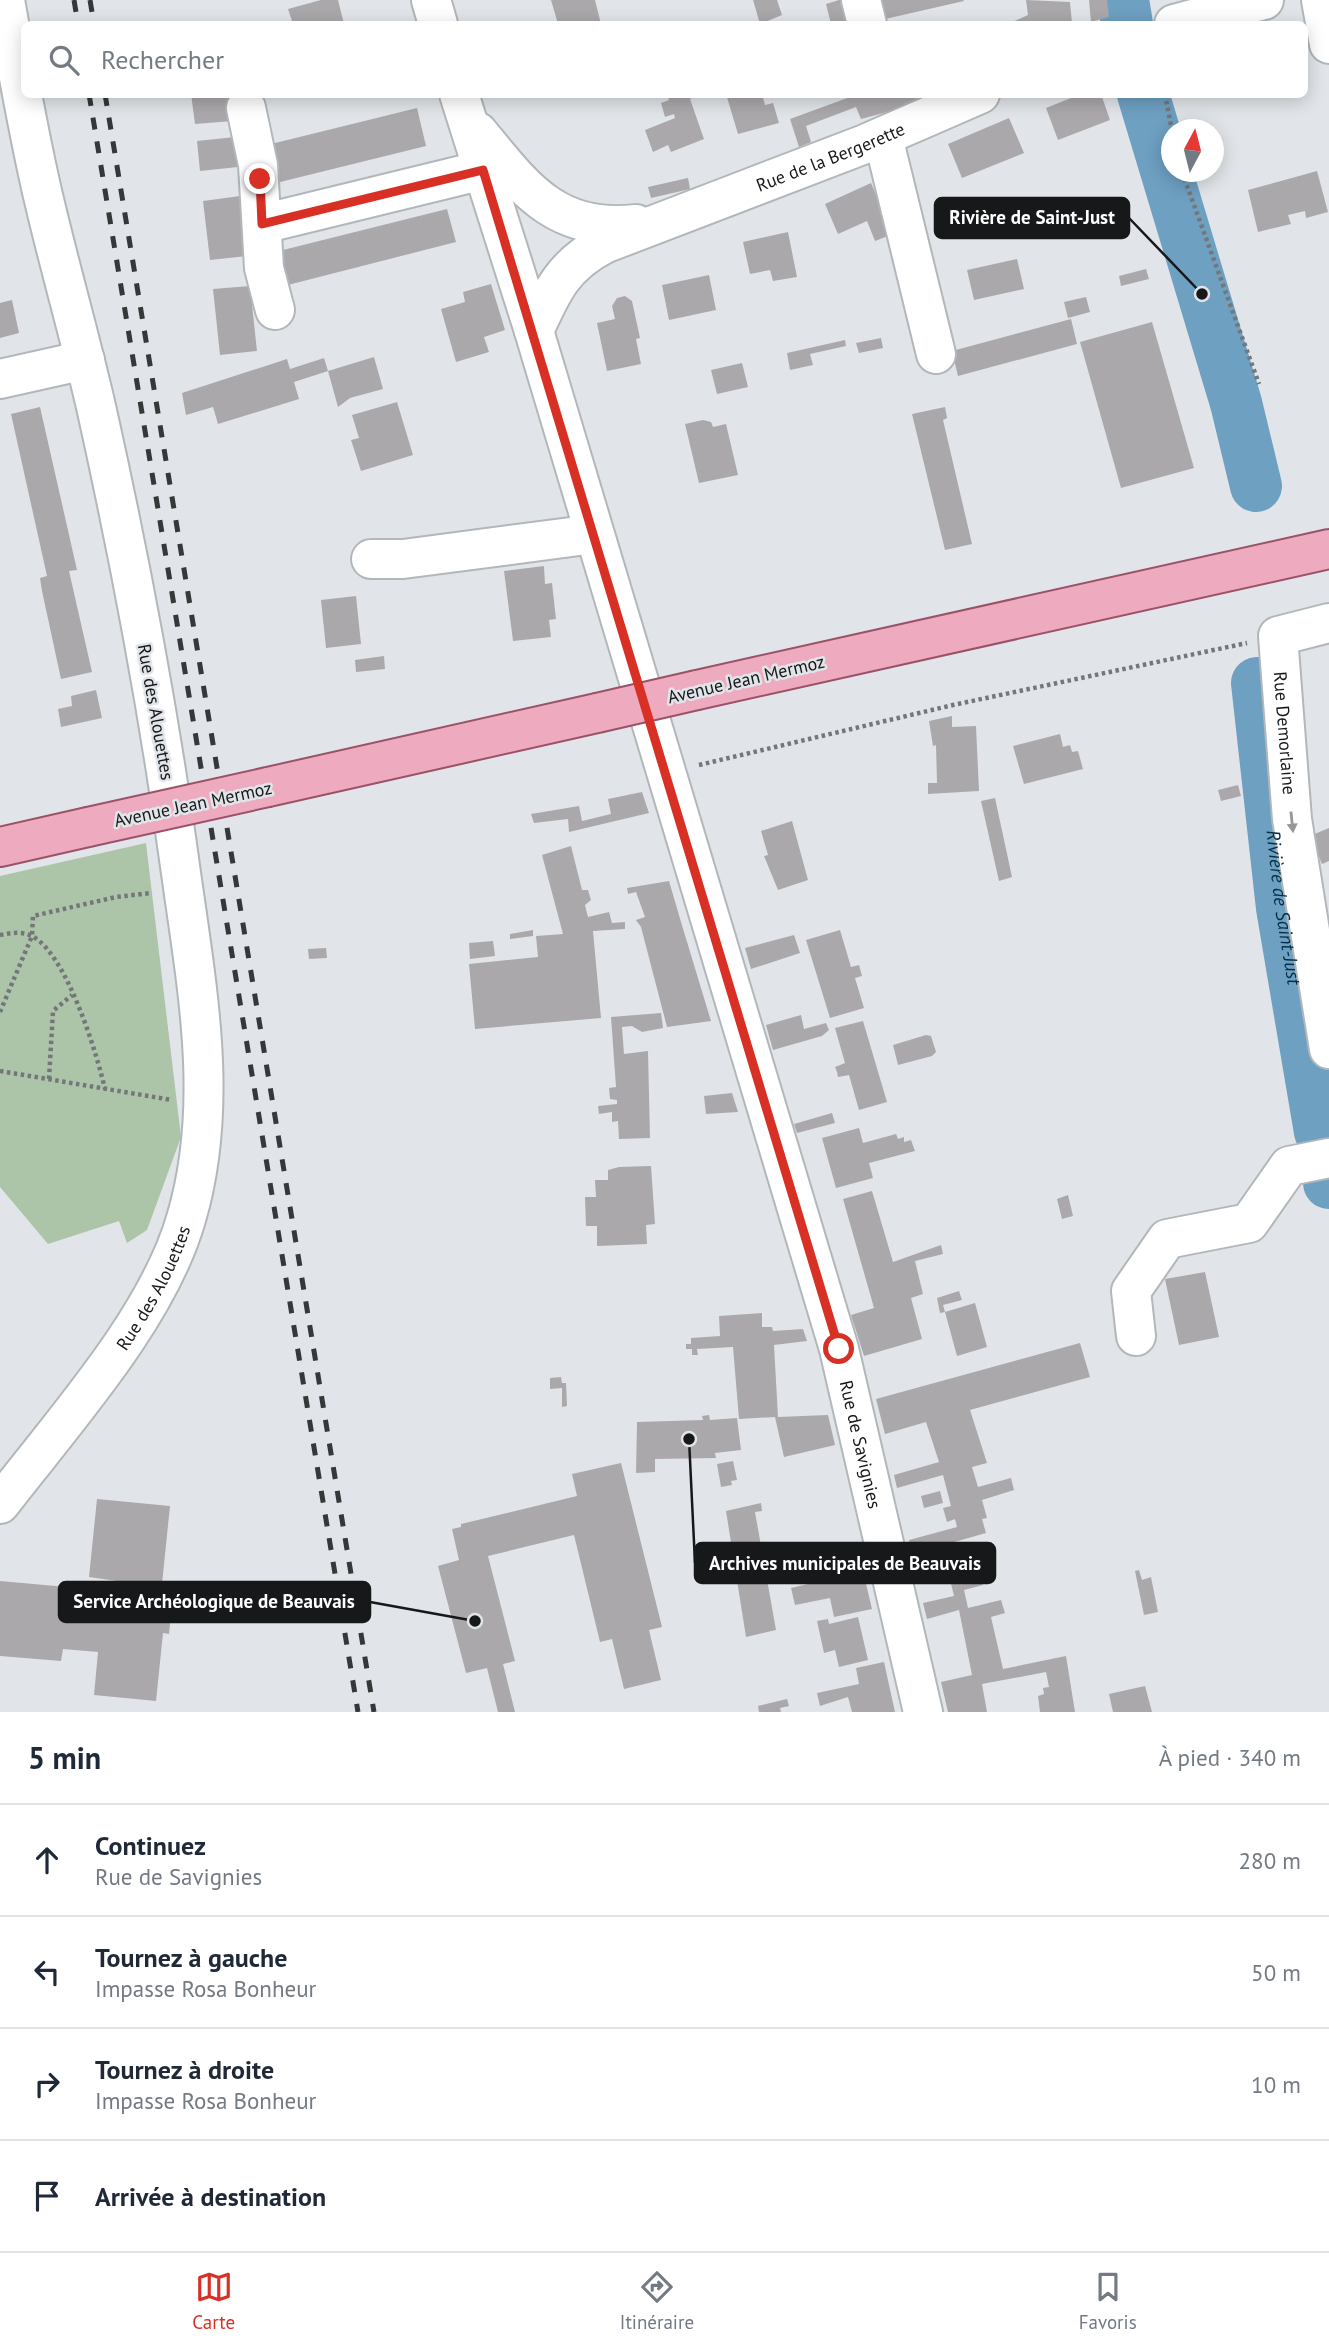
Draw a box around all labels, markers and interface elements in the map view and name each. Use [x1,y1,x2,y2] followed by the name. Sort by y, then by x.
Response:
[21,21,1308,98] search box
[45,41,83,79] icon: search
[101,43,224,76] text: Rechercher
[753,117,908,196] street label: Rue de la Bergerette
[1161,119,1224,182] north arrow
[244,163,275,194] route end
[935,198,1129,238] callout: Rivière de Saint-Just
[949,205,1115,229] text: Rivière de Saint-Just
[133,642,179,782] street label: Rue des Alouettes
[665,650,827,708] street label: Avenue Jean Mermoz
[1269,671,1302,796] street label: Rue Demorlaine
[112,776,274,832] street label: Avenue Jean Mermoz
[1287,811,1298,833] one-way arrow
[1261,829,1307,988] water label: Rivière de Saint-Just
[111,1222,195,1354] street label: Rue des Alouettes
[823,1333,854,1364] route start
[835,1378,887,1511] street label: Rue de Savignies
[695,1543,995,1583] callout: Archives municipales de Beauvais
[709,1551,981,1575] text: Archives municipales de Beauvais
[59,1582,370,1622] callout: Service Archéologique de Beauvais
[73,1589,355,1613] text: Service Archéologique de Beauvais
[28,1738,101,1777] text: 5 min
[1159,1743,1301,1772] text: À pied · 340 m
[95,1829,206,1862] text: Continuez
[28,1841,66,1879] icon: ahead
[1239,1846,1301,1875] text: 280 m
[95,1862,262,1891] text: Rue de Savignies
[95,1941,287,1974] text: Tournez à gauche
[28,1953,66,1991] icon: left
[1251,1958,1301,1987] text: 50 m
[95,1974,316,2003] text: Impasse Rosa Bonheur
[95,2053,274,2086] text: Tournez à droite
[28,2065,66,2103] icon: right
[1251,2070,1301,2099] text: 10 m
[95,2086,316,2115] text: Impasse Rosa Bonheur
[28,2177,66,2215] icon: arrive
[95,2180,326,2213] text: Arrivée à destination
[192,2268,235,2334] tab: Carte
[620,2268,694,2334] tab: Itinéraire
[1079,2268,1137,2334] tab: Favoris

